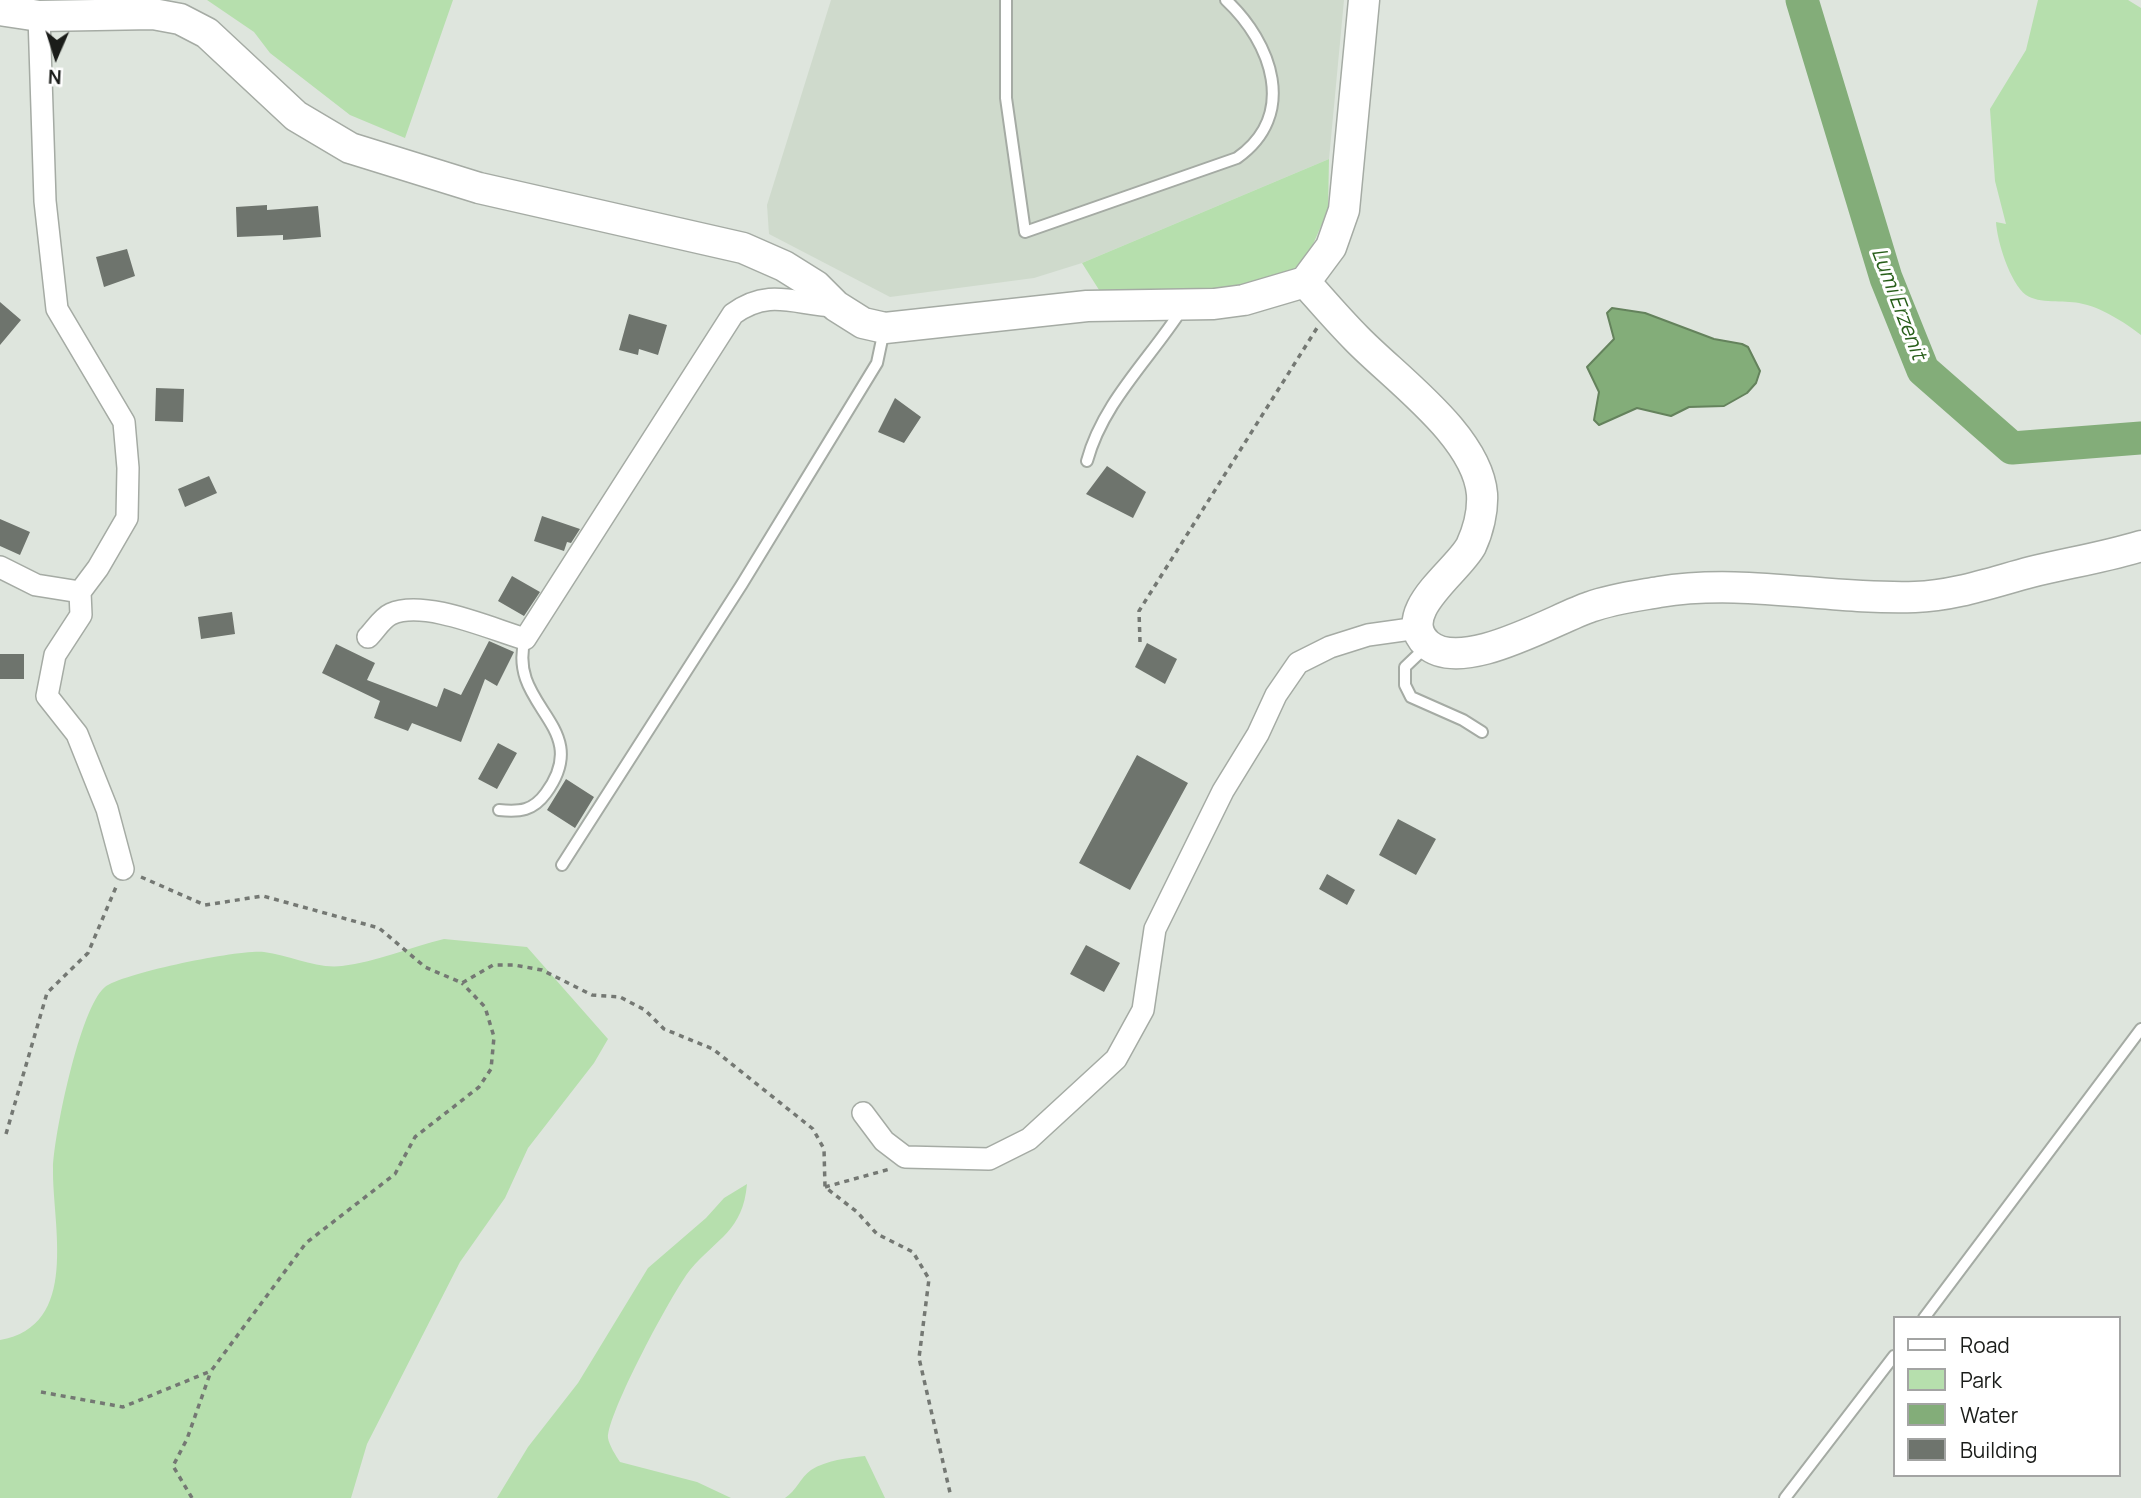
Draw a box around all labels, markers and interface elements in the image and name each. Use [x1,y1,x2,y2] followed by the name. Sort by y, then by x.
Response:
[21,21,91,91] north arrow
[47,64,62,90] text: N
[1865,245,1931,363] water label: Lumi Erzenit
[1892,1316,2120,1477] legend
[1960,1331,2010,1359] text: Road
[1960,1366,2002,1394] text: Park
[1960,1401,2018,1429] text: Water
[1960,1436,2037,1464] text: Building

